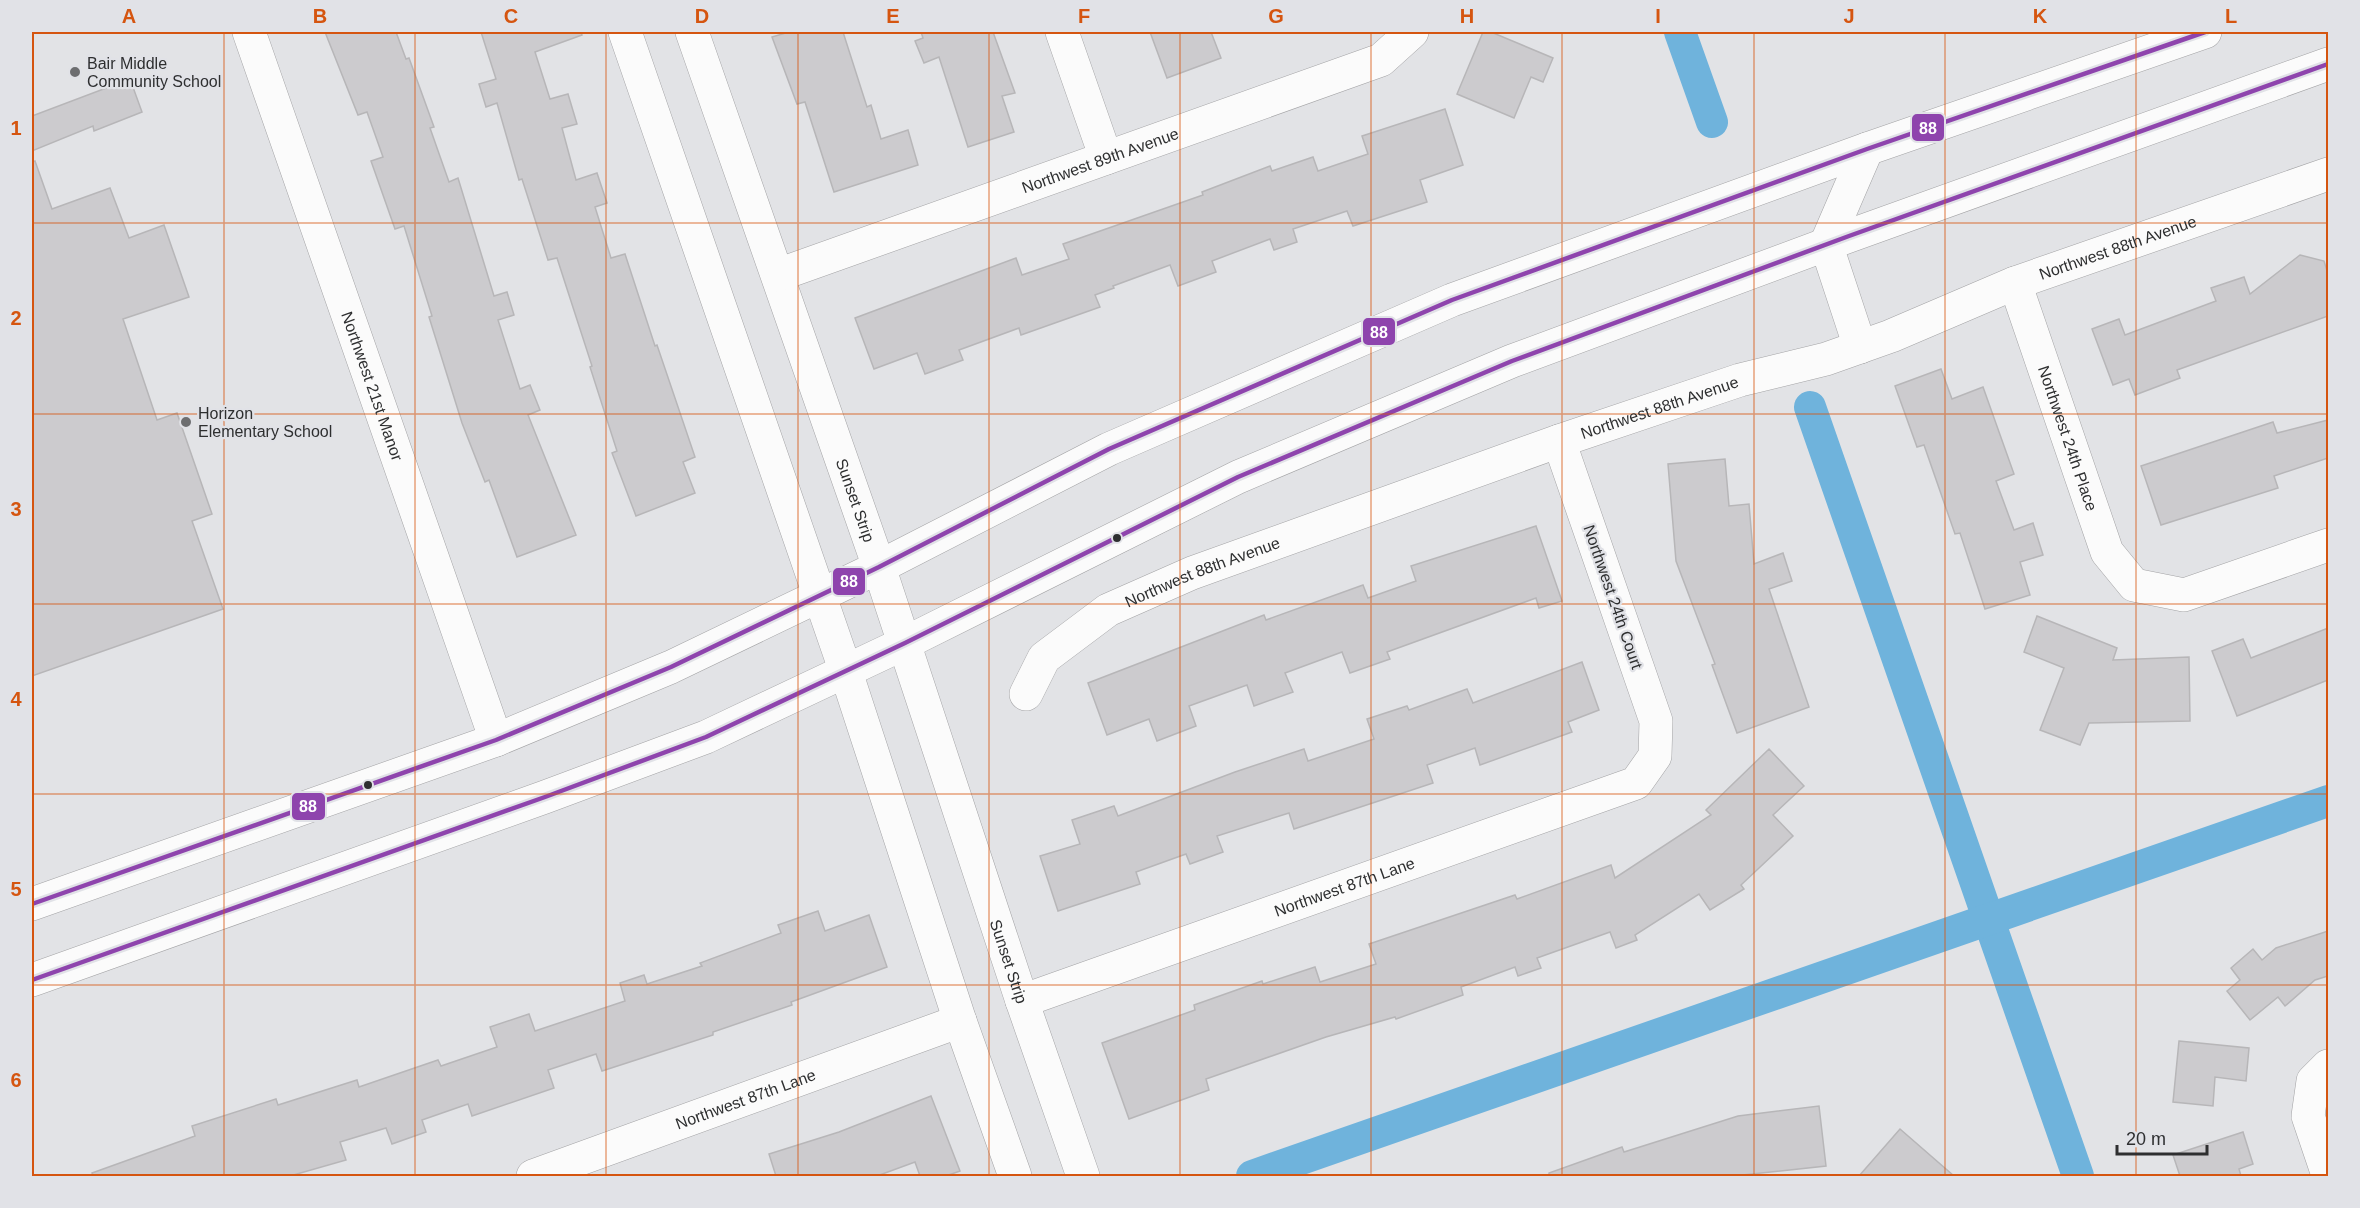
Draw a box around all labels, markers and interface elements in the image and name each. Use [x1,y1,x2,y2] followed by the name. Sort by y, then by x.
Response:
[122,5,136,27] text: A
[313,5,327,27] text: B
[504,5,518,27] text: C
[695,5,709,27] text: D
[886,5,900,27] text: E
[1078,5,1090,27] text: F
[1268,5,1284,27] text: G
[1460,5,1474,27] text: H
[1655,5,1661,27] text: I
[1843,5,1855,27] text: J
[2033,5,2048,27] text: K
[2225,5,2237,27] text: L
[87,55,221,90] place label: Bair Middle Community School
[68,65,82,79] marker: Bair Middle Community School
[1911,113,1945,142] line badge: 88
[10,117,22,139] text: 1
[1919,120,1937,137] text: 88
[1019,124,1181,196] street label: Northwest 89th Avenue
[2037,212,2199,282] street label: Northwest 88th Avenue
[10,307,22,329] text: 2
[339,309,407,463] street label: Northwest 21st Manor
[1362,317,1396,346] line badge: 88
[1370,324,1388,341] text: 88
[2035,363,2101,513] street label: Northwest 24th Place
[1578,373,1741,442] street label: Northwest 88th Avenue
[198,405,332,440] place label: Horizon Elementary School
[179,415,193,429] marker: Horizon Elementary School
[833,456,878,544] street label: Sunset Strip
[10,498,22,520] text: 3
[1580,523,1646,672] street label: Northwest 24th Court
[1111,532,1123,544] unlabelled marker
[1122,534,1282,610] street label: Northwest 88th Avenue
[832,567,866,596] line badge: 88
[840,573,858,590] text: 88
[10,688,22,710] text: 4
[362,779,374,791] unlabelled marker
[291,792,326,821] line badge: 88
[299,798,317,815] text: 88
[1272,854,1417,919] street label: Northwest 87th Lane
[10,878,22,900] text: 5
[987,917,1031,1006] street label: Sunset Strip
[673,1066,818,1132] street label: Northwest 87th Lane
[10,1069,22,1091] text: 6
[2117,1118,2207,1156] scale bar
[2126,1129,2166,1149] text: 20 m

